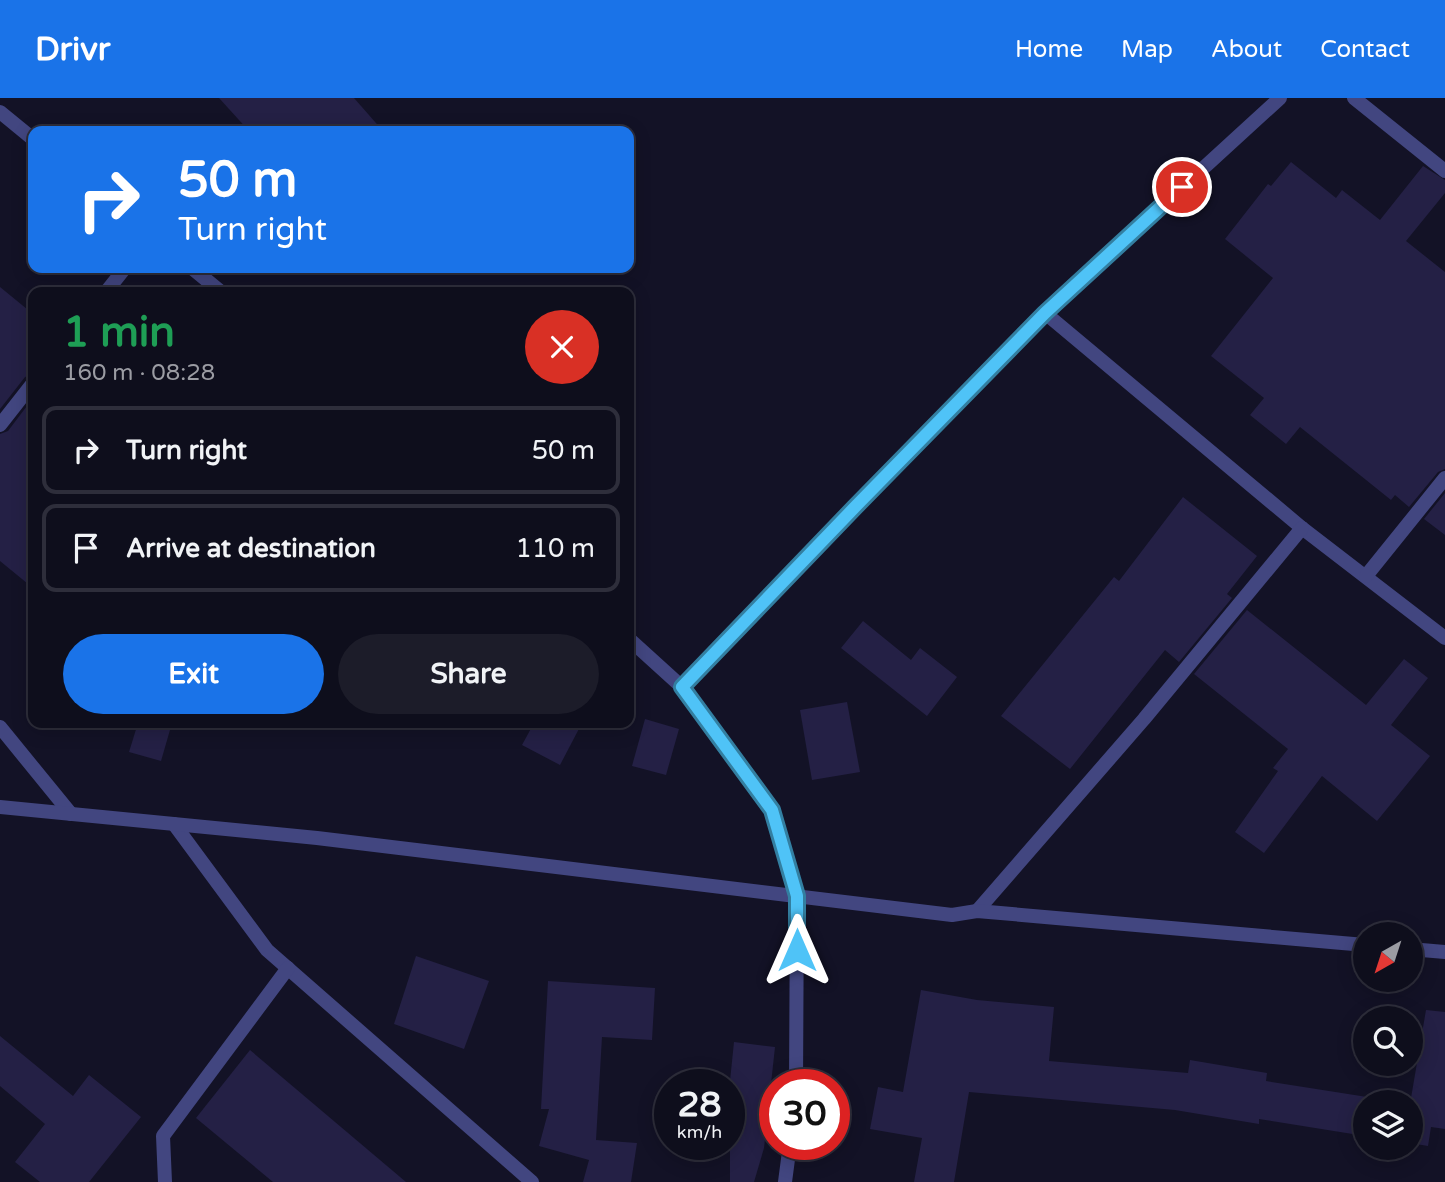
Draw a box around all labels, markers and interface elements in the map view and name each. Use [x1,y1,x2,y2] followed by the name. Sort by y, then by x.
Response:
[35,30,110,69] text: Drivr
[1015,35,1083,64] text: Home
[1121,35,1173,64] text: Map
[1211,35,1282,64] text: About
[1320,35,1410,64] text: Contact
[178,151,297,210] text: 50 m
[63,154,154,245] icon: right
[1152,157,1212,217] pin
[1163,168,1201,206] icon: arrive
[178,211,327,249] text: Turn right
[63,307,175,358] text: 1 min
[525,310,599,384] button: close
[63,359,215,387] text: 160 m · 08:28
[67,431,105,469] icon: right
[126,435,247,466] text: Turn right
[532,435,595,466] text: 50 m
[67,529,105,567] icon: arrive
[126,533,376,564] text: Arrive at destination
[515,533,595,564] text: 110 m
[63,634,324,714] button: Exit
[338,634,599,714] button: Share
[760,913,834,987] position arrow
[1353,922,1423,992] north arrow
[1353,922,1423,1160] map controls
[1353,1006,1423,1076] button: search
[759,1069,850,1160] speed limit sign: 30
[678,1084,721,1126] text: 28
[1353,1090,1423,1160] button: layers
[677,1121,722,1143] text: km/h

